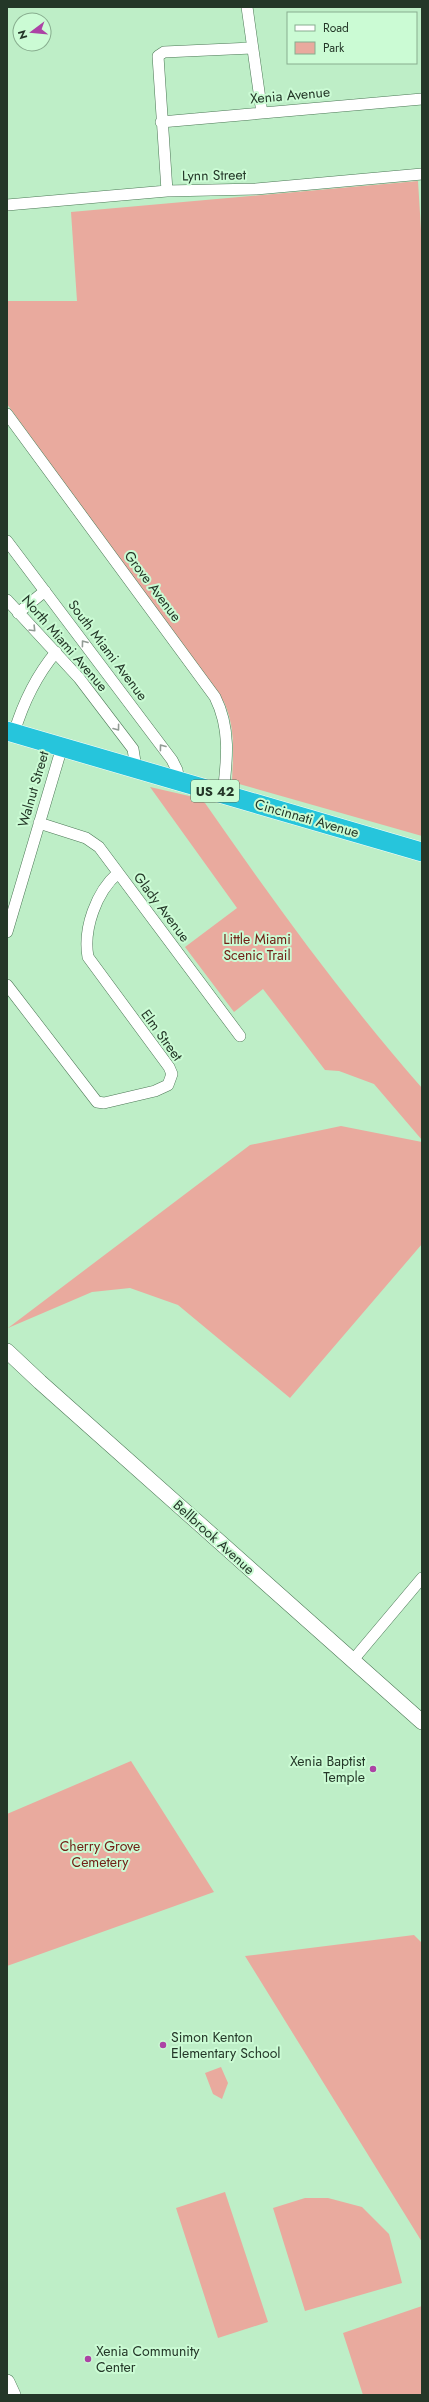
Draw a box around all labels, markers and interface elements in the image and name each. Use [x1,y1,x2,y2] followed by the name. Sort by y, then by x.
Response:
[12,12,52,52] north arrow
[287,12,417,64] legend
[323,19,349,37] text: Road
[13,28,31,41] text: N
[323,39,345,57] text: Park
[249,82,331,108] street label: Xenia Avenue
[182,164,247,186] street label: Lynn Street
[120,546,186,626] street label: Grove Avenue
[17,590,113,696] street label: North Miami Avenue
[63,595,153,705] street label: South Miami Avenue
[28,624,36,632] one-way arrow
[81,640,88,647] one-way arrow
[112,723,119,730] one-way arrow
[160,744,167,751] one-way arrow
[13,748,54,829] street label: Walnut Street
[191,780,239,802] road number: US 42
[253,794,361,842] street label: Cincinnati Avenue
[129,868,195,946] street label: Glady Avenue
[223,929,291,965] park label: Little Miami Scenic Trail
[136,1005,188,1065] street label: Elm Street
[169,1495,259,1579] street label: Bellbrook Avenue
[290,1751,366,1787] place label: Xenia Baptist Temple
[368,1764,378,1774] marker: Xenia Baptist Temple
[60,1836,140,1872] park label: Cherry Grove Cemetery
[171,2027,281,2063] place label: Simon Kenton Elementary School
[158,2040,168,2050] marker: Simon Kenton Elementary School
[96,2341,200,2377] place label: Xenia Community Center
[83,2354,93,2364] marker: Xenia Community Center

